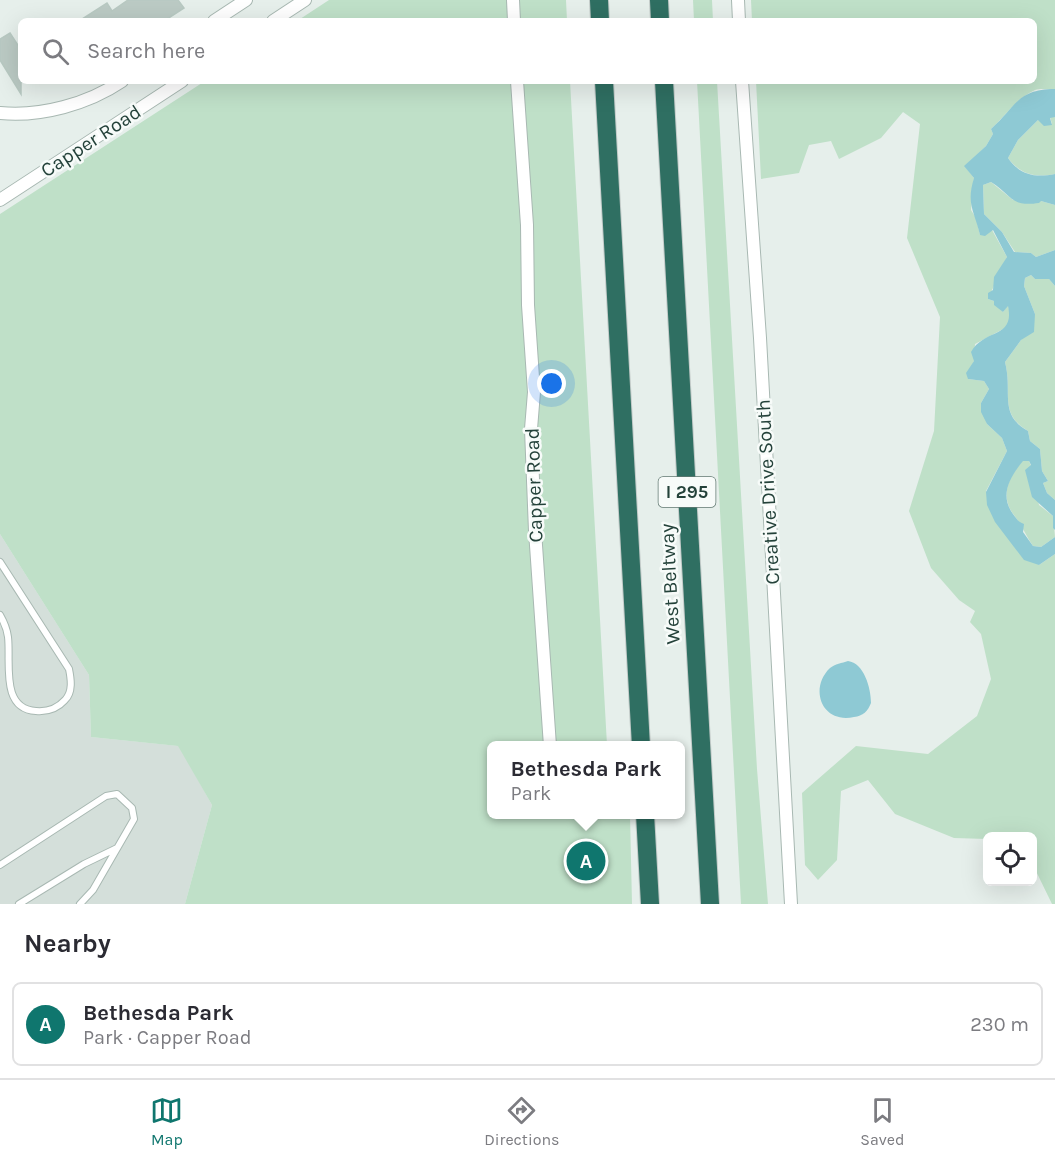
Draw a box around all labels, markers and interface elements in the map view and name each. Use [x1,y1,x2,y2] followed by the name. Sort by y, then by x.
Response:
[18,18,1037,84] search box
[39,35,72,68] icon: search
[87,38,205,64] text: Search here
[37,100,145,182] street label: Capper Road
[537,369,566,398] your location
[752,399,784,585] street label: Creative Drive South
[521,427,547,543] street label: Capper Road
[658,477,716,507] road number: I 295
[655,523,685,645] street label: West Beltway
[487,741,685,819] popup
[511,756,661,782] text: Bethesda Park
[511,782,551,805] text: Park
[983,832,1037,886] map controls
[983,832,1037,886] button: locate
[566,838,606,884] pin: A
[24,928,111,959] text: Nearby
[83,1000,234,1026] text: Bethesda Park
[39,1013,52,1036] text: A
[970,1013,1029,1036] text: 230 m
[83,1026,252,1049] text: Park · Capper Road
[150,1094,183,1149] tab: Map
[484,1094,559,1149] tab: Directions
[860,1094,905,1149] tab: Saved

